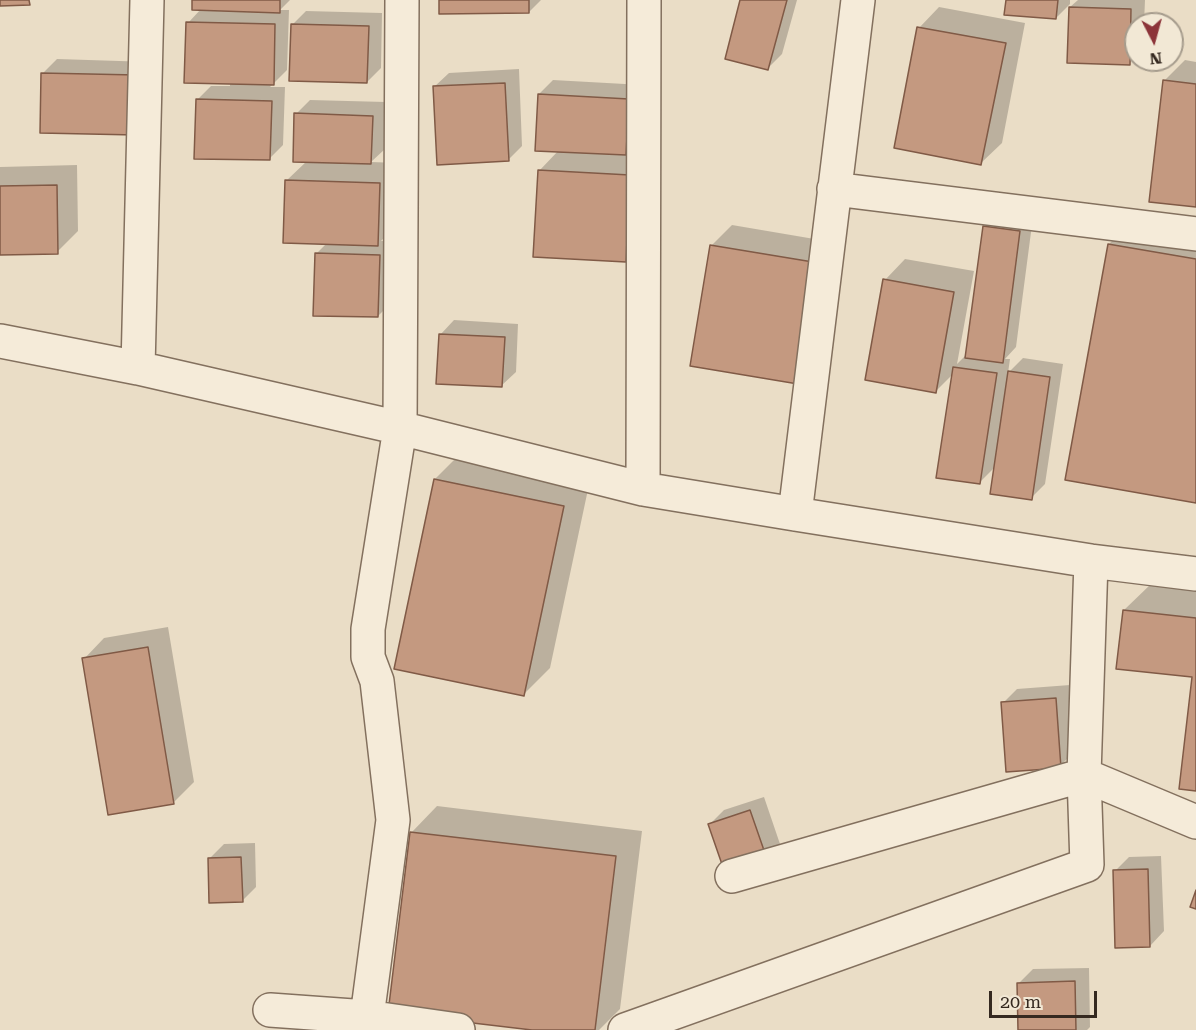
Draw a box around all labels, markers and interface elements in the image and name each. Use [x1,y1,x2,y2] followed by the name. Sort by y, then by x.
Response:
[1124,12,1184,72] north arrow
[1149,48,1163,69] text: N
[992,979,1100,1017] scale bar
[1000,991,1041,1012] text: 20 m

